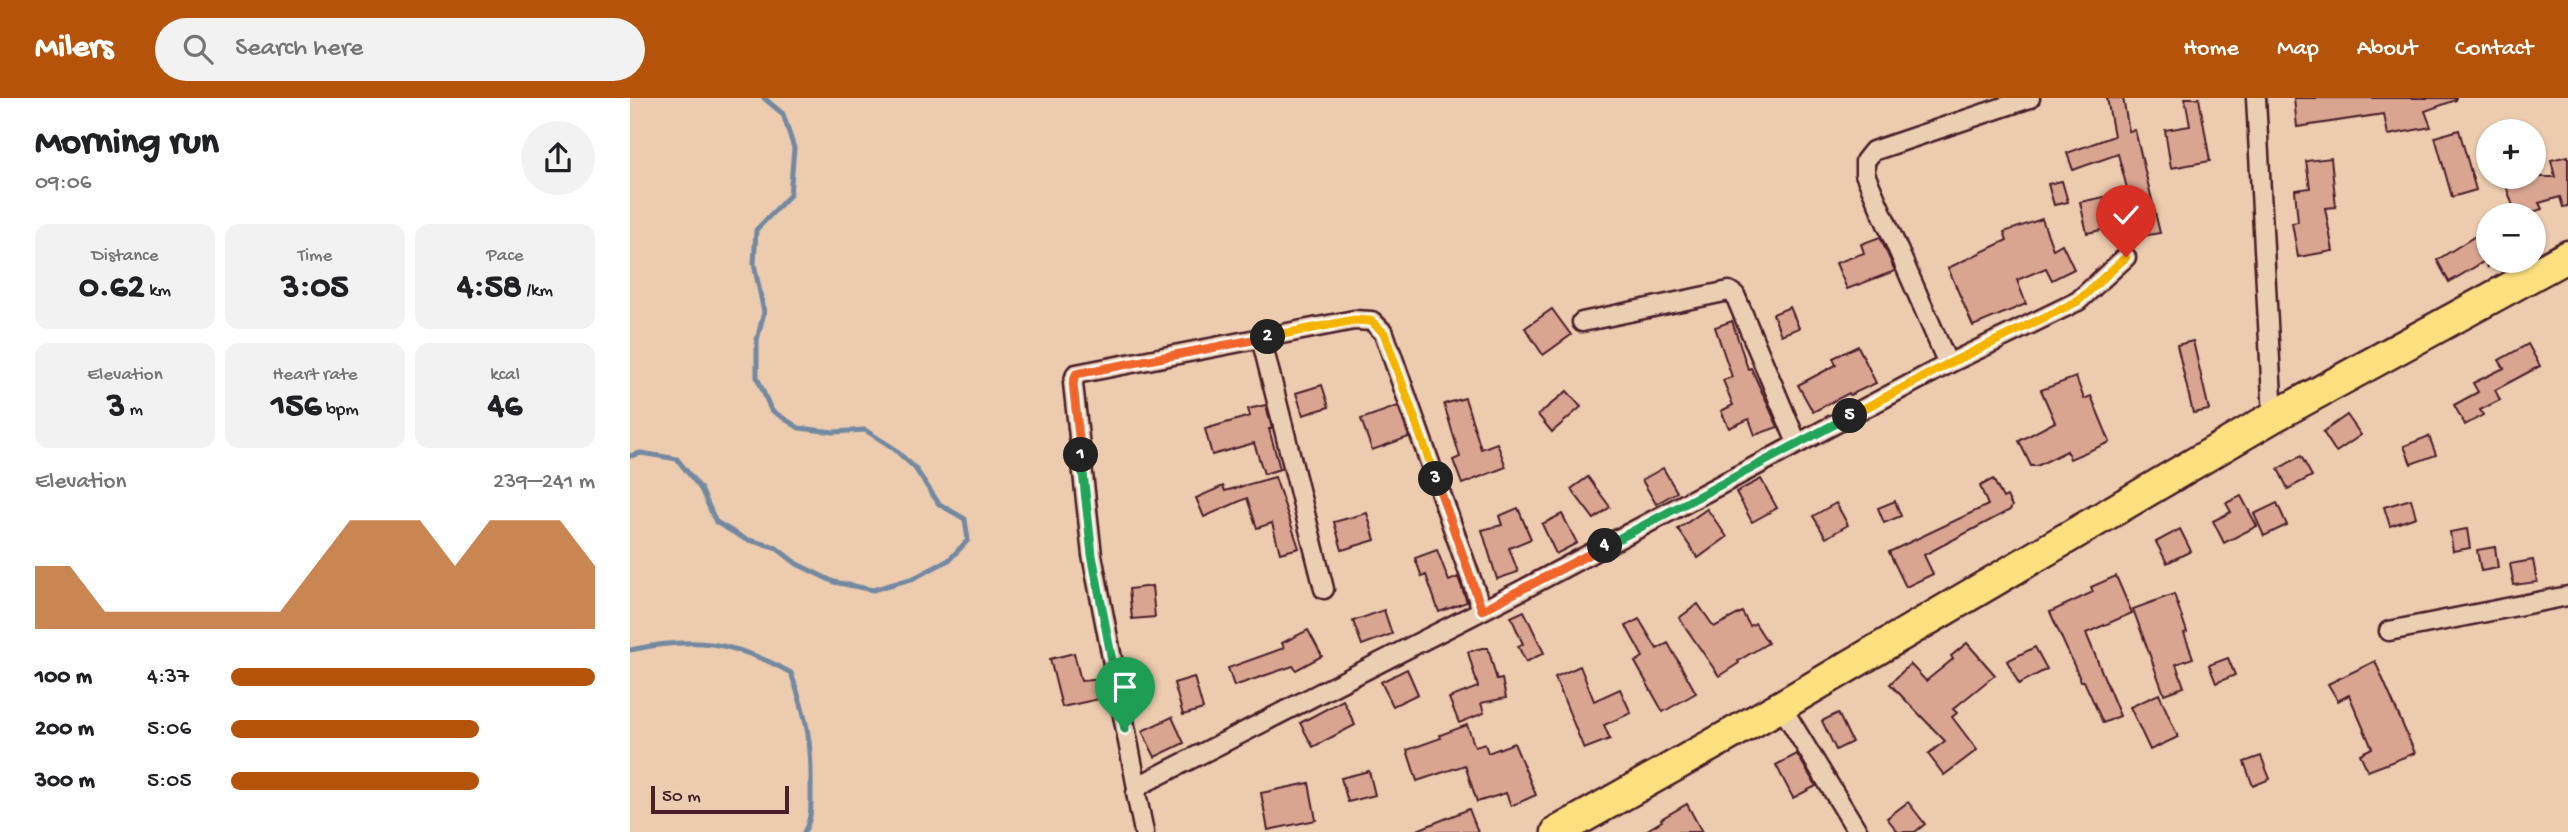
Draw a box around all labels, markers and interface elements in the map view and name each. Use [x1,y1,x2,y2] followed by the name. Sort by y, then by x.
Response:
[155,18,645,81] search box
[35,30,113,68] text: Milers
[179,30,217,68] icon: search
[235,34,363,65] text: Search here
[2183,35,2239,64] text: Home
[2277,35,2319,64] text: Map
[2357,35,2417,64] text: About
[2455,35,2533,64] text: Contact
[2476,119,2546,273] map controls
[2476,119,2546,189] button: +
[521,121,595,195] button: share
[35,122,219,166] text: Morning run
[35,170,92,197] text: 09:06
[2096,185,2156,257] pin
[2107,196,2145,234] icon: check
[2476,203,2546,273] button: −
[91,245,159,268] text: Distance
[298,245,332,268] text: Time
[486,245,524,268] text: Pace
[79,268,145,309] text: 0.62
[281,268,349,309] text: 3:05
[457,268,522,309] text: 4:58
[145,280,171,303] text: km
[522,280,553,303] text: /km
[1250,320,1286,354] pin: 2
[1263,325,1272,348] text: 2
[87,364,163,387] text: Elevation
[272,364,358,387] text: Heart rate
[490,364,520,387] text: kcal
[107,387,125,428] text: 3
[271,387,321,428] text: 156
[488,387,522,428] text: 46
[1832,398,1868,434] pin: 5
[125,399,143,422] text: m
[321,399,359,422] text: bpm
[1845,404,1855,427] text: 5
[1064,438,1098,472] pin: 1
[1077,443,1084,466] text: 1
[1418,462,1454,496] pin: 3
[1431,467,1440,490] text: 3
[35,469,126,496] text: Elevation
[493,469,595,496] text: 239–241 m
[1588,528,1622,564] pin: 4
[1600,534,1609,557] text: 4
[1095,657,1155,729] pin
[35,664,92,691] text: 100 m
[147,664,189,691] text: 4:37
[1106,668,1144,706] icon: arrive
[35,716,94,743] text: 200 m
[147,716,191,743] text: 5:06
[35,768,95,795] text: 300 m
[147,768,191,795] text: 5:05
[651,783,789,815] scale bar
[662,786,701,809] text: 50 m

